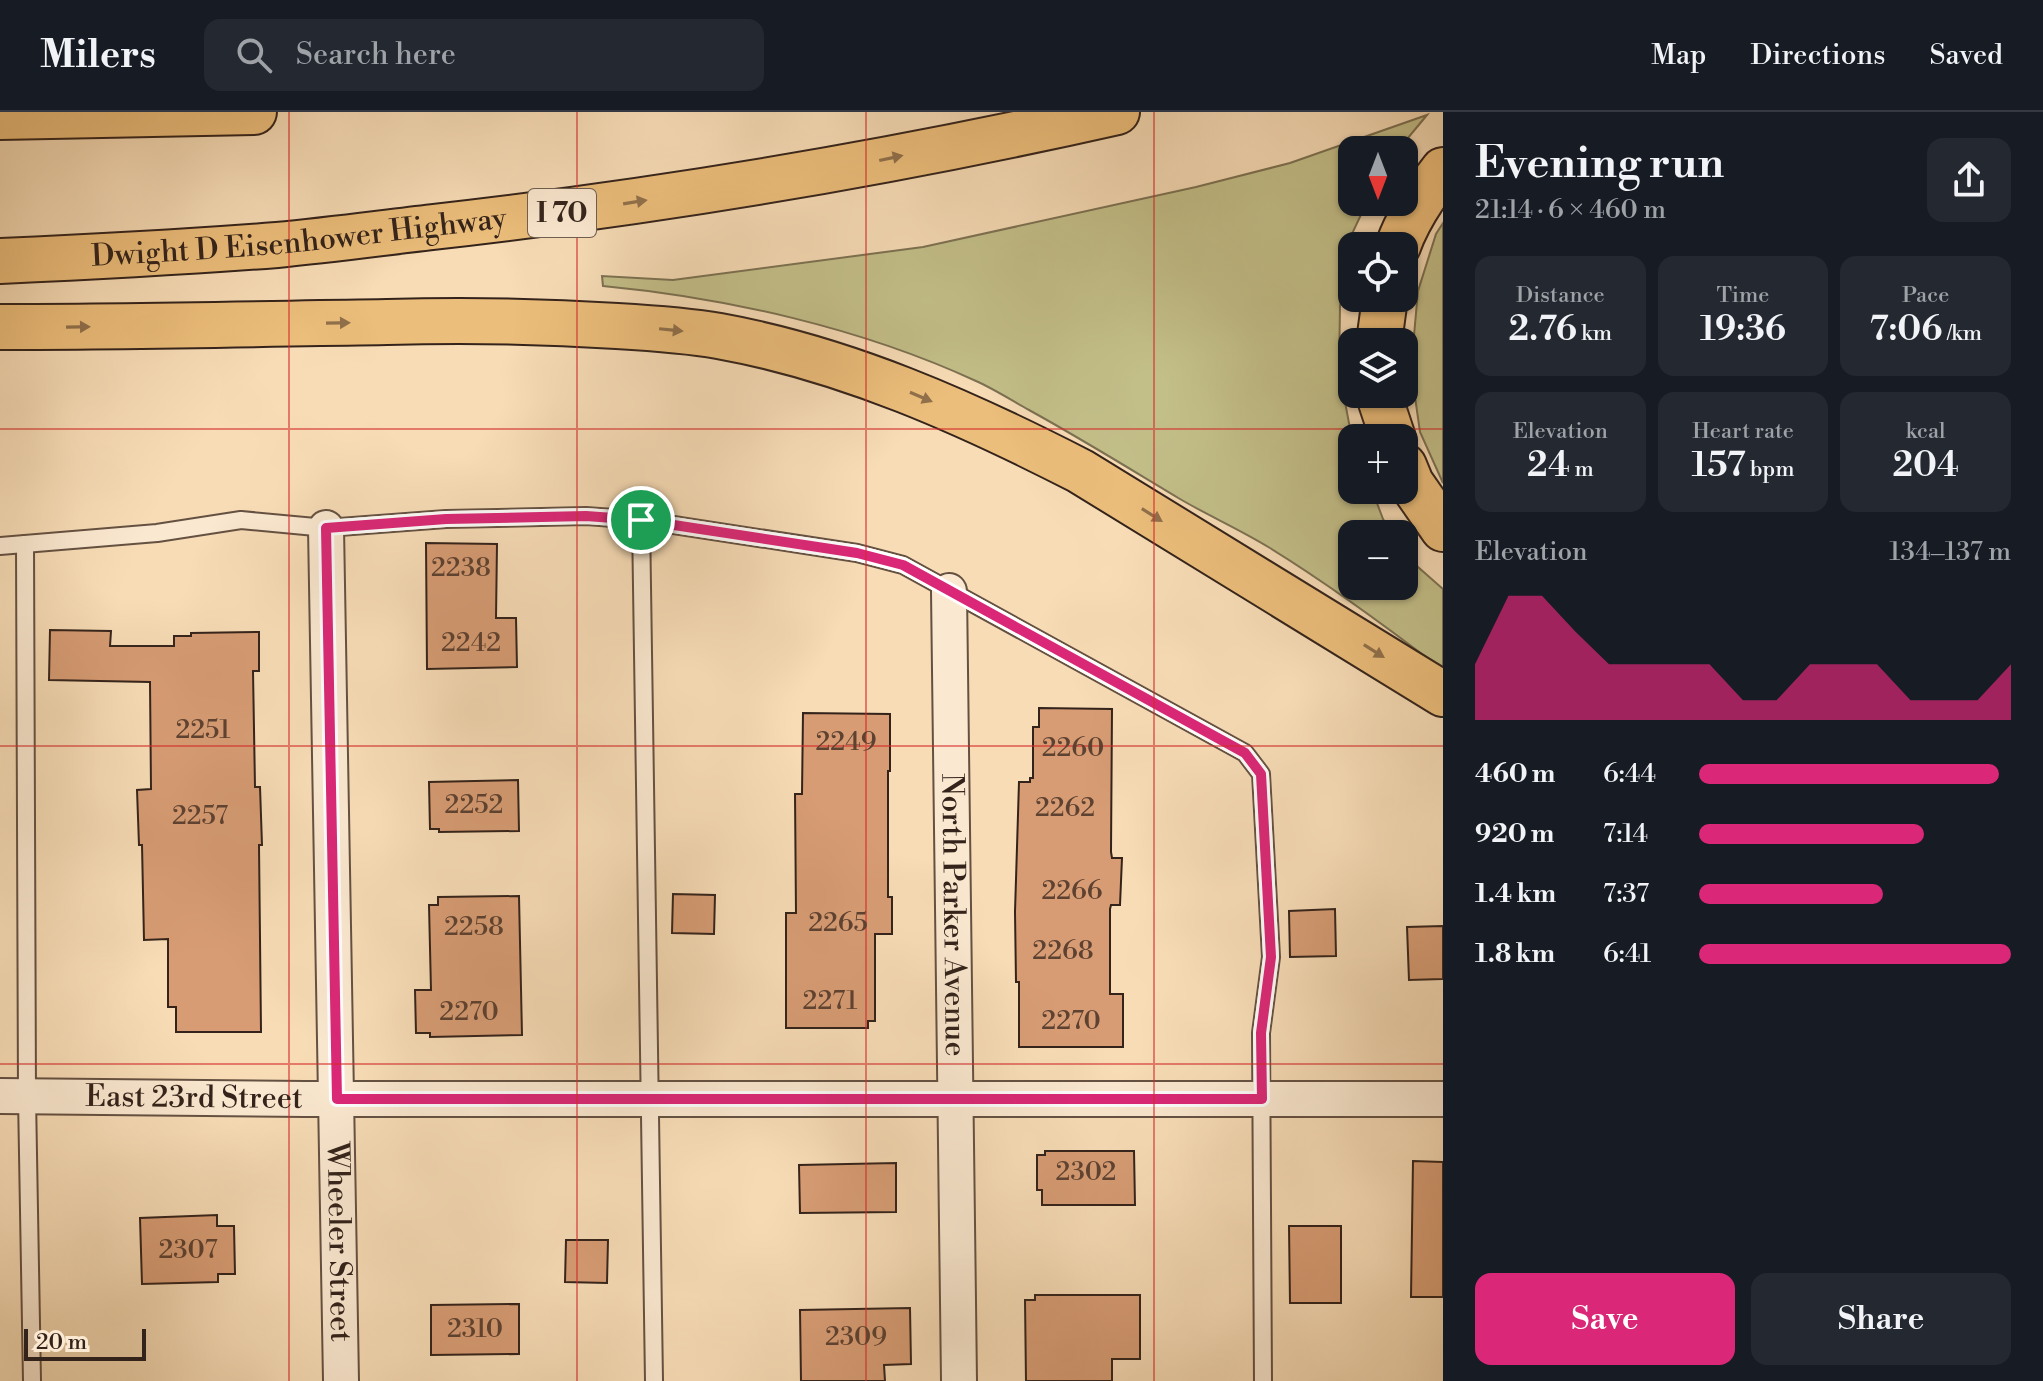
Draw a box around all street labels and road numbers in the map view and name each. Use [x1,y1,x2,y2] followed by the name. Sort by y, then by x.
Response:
[528,189,596,237] road number: I 70
[90,199,509,276] street label: Dwight D Eisenhower Highway
[932,773,974,1057] street label: North Parker Avenue
[85,1078,303,1118] street label: East 23rd Street
[318,1140,359,1343] street label: Wheeler Street

